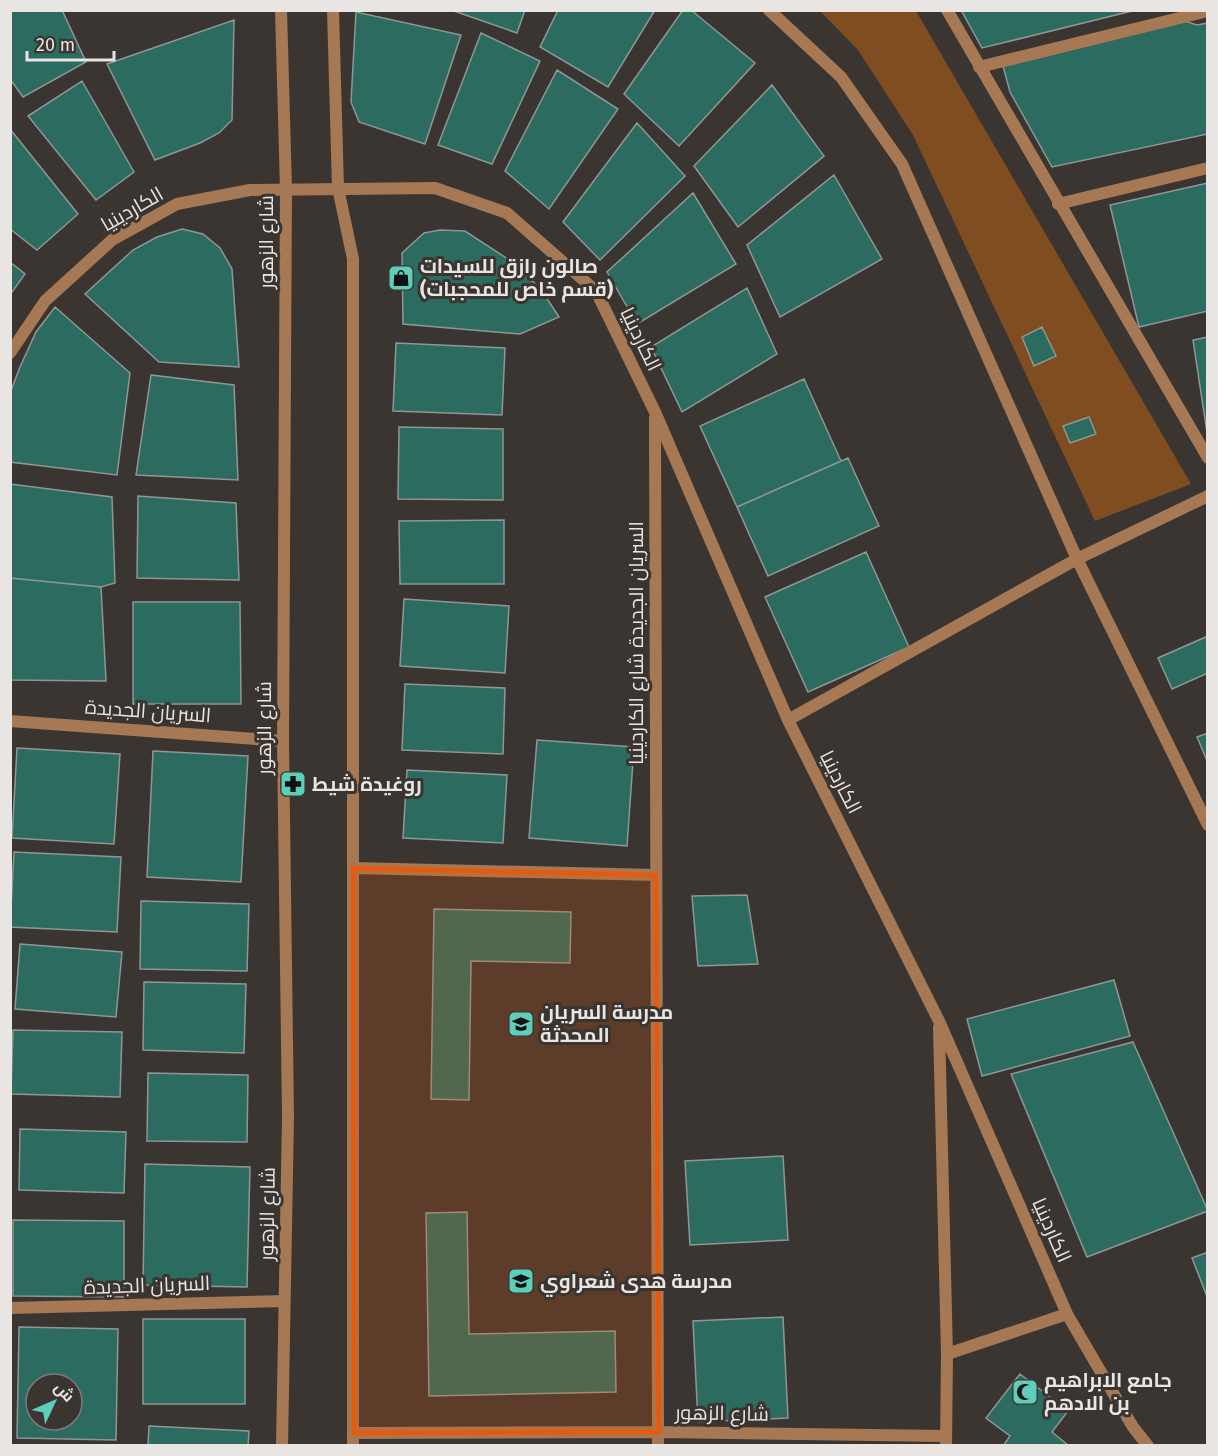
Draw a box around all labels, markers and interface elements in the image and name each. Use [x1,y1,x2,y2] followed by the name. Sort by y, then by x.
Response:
[27,24,114,62] scale bar
[36,34,75,56] text: 20 m
[97,182,167,236] street label: الكاردينيا
[254,195,280,290] street label: شارع الزهور
[420,254,614,303] place label: صالون رازق للسيدات (قسم خاص للمحجبات)
[386,263,416,293] shop icon: صالون رازق للسيدات (قسم خاص للمحجبات)
[615,303,667,375] street label: الكاردينيا
[624,521,650,765] street label: السريان الجديدة شارع الكاردينيا
[252,681,278,776] street label: شارع الزهور
[84,695,212,728] street label: السريان الجديدة
[815,746,867,818] street label: الكاردينيا
[278,769,308,799] pharmacy icon: روغيدة شيط
[312,772,422,796] place label: روغيدة شيط
[540,1000,673,1047] place label: مدرسة السريان المحدثة
[506,1009,536,1039] school or university icon: مدرسة السريان المحدثة
[254,1167,282,1262] street label: شارع الزهور
[1027,1194,1077,1266] street label: الكاردينيا
[506,1266,536,1296] school or university icon: مدرسة هدى شعراوي
[540,1269,733,1297] place label: مدرسة هدى شعراوي
[83,1271,211,1300] street label: السريان الجديدة
[1044,1368,1172,1417] place label: جامع الابراهيم بن الادهم
[24,1372,84,1432] north arrow
[1010,1377,1040,1407] mosque icon: جامع الابراهيم بن الادهم
[50,1378,78,1406] text: ش
[674,1400,769,1428] street label: شارع الزهور

